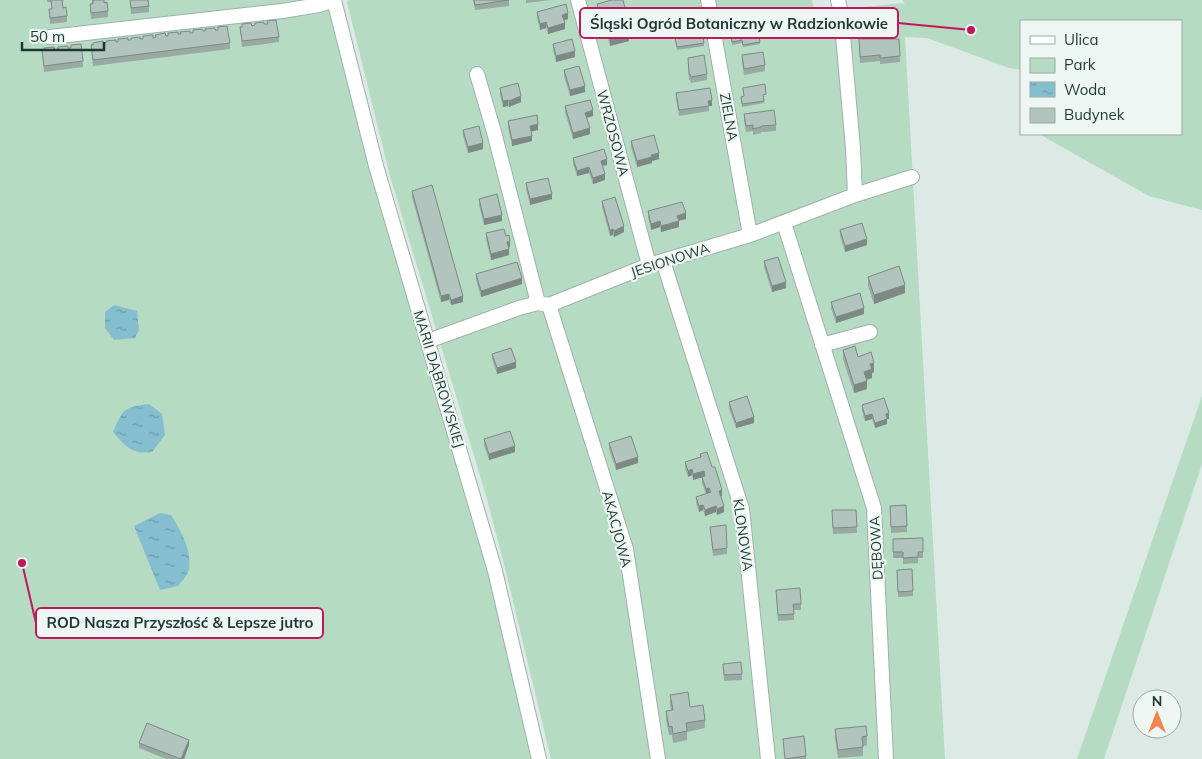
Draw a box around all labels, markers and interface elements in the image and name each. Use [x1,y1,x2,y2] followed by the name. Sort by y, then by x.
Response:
[580,8,898,38] callout: Śląski Ogród Botaniczny w Radzionkowie
[590,14,888,33] text: Śląski Ogród Botaniczny w Radzionkowie
[22,20,105,52] scale bar
[1020,20,1182,135] legend
[30,27,65,46] text: 50 m
[1064,30,1098,49] text: Ulica
[1064,55,1096,74] text: Park
[1064,80,1106,99] text: Woda
[593,88,633,179] street label: WRZOSOWA
[716,92,742,143] street label: ZIELNA
[1064,105,1125,124] text: Budynek
[628,239,712,281] street label: JESIONOWA
[410,308,468,450] street label: MARII DĄBROWSKIEJ
[598,489,636,570] street label: AKACJOWA
[729,498,757,573] street label: KLONOWA
[865,515,887,580] street label: DĘBOWA
[36,608,323,638] callout: ROD Nasza Przyszłość & Lepsze jutro
[47,613,314,632] text: ROD Nasza Przyszłość & Lepsze jutro
[1132,689,1182,739] north arrow
[1152,692,1162,710] text: N

